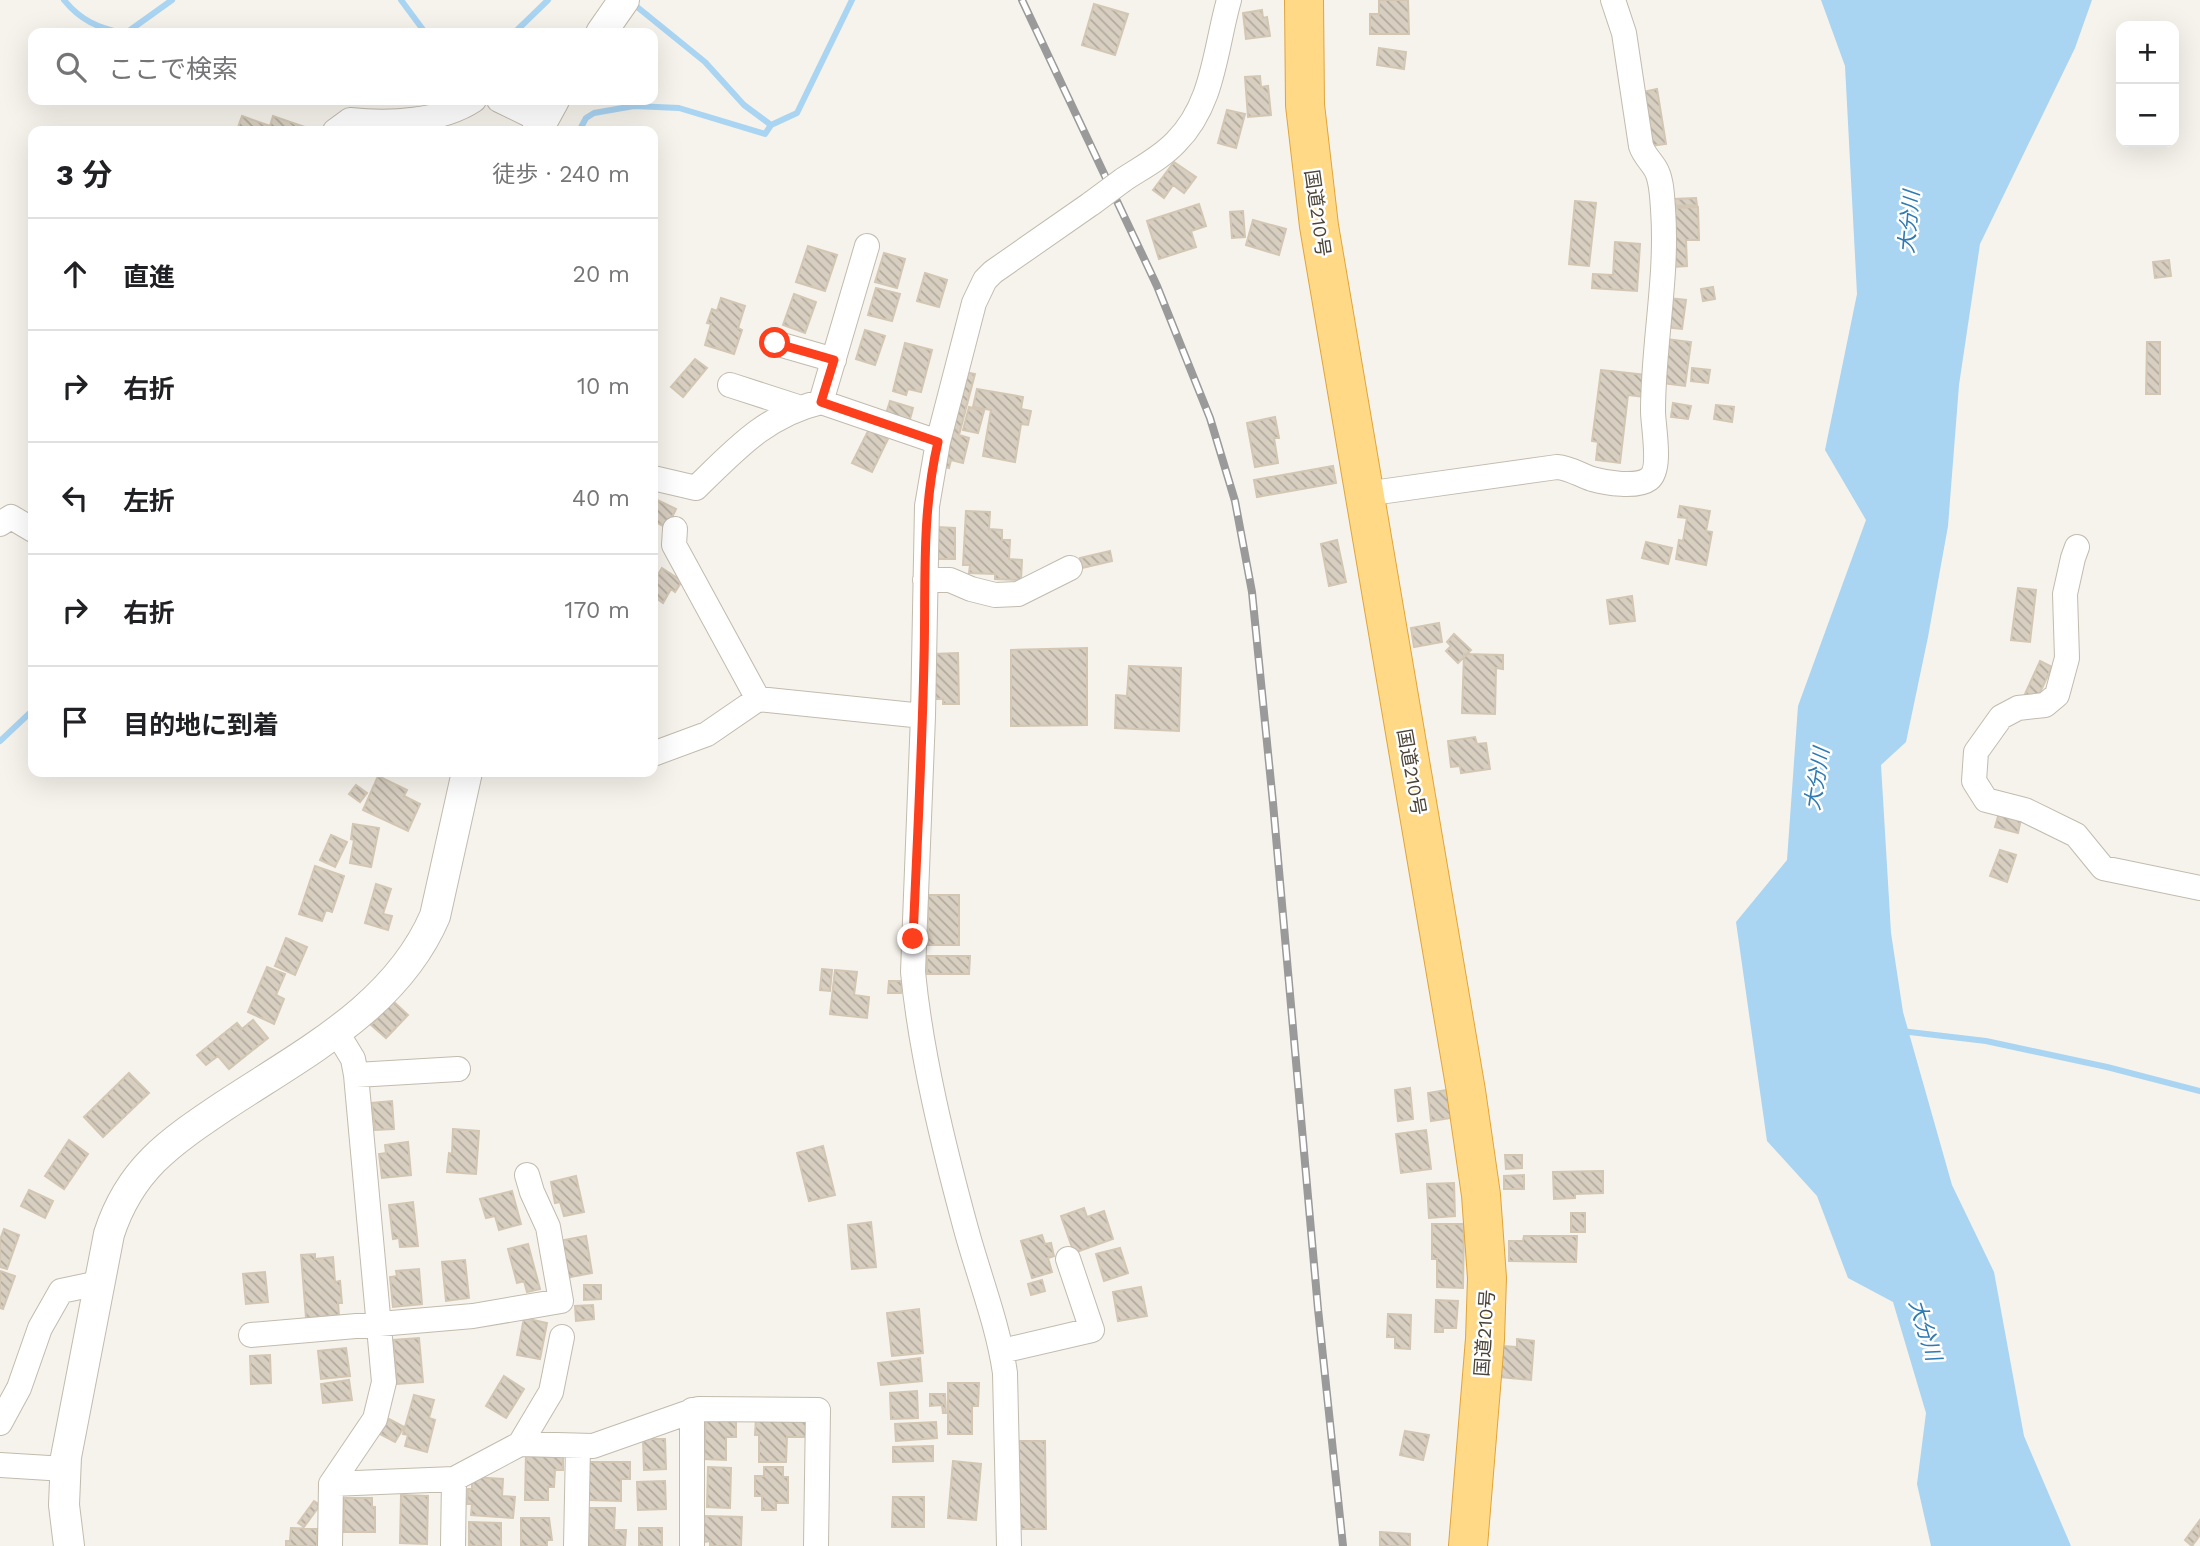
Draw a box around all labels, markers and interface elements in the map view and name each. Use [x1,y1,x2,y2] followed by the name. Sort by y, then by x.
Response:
[2116,21,2179,147] map controls
[2116,21,2179,84] button: +
[28,28,658,105] search box
[52,48,90,86] icon: search
[108,54,238,84] text: ここで検索
[2116,84,2179,147] button: −
[56,157,112,192] text: 3 分
[492,161,630,188] text: 徒歩 · 240 m
[1300,168,1335,258] street label: 国道210号
[1893,187,1924,254] water label: 大分川
[56,255,94,293] icon: ahead
[573,261,630,288] text: 20 m
[123,262,175,292] text: 直進
[759,327,790,358] route start
[56,367,94,405] icon: right
[577,373,630,400] text: 10 m
[123,374,175,404] text: 右折
[56,479,94,517] icon: left
[572,485,630,512] text: 40 m
[123,486,175,516] text: 左折
[56,591,94,629] icon: right
[565,597,630,624] text: 170 m
[123,598,175,628] text: 右折
[56,703,94,741] icon: arrive
[123,710,279,740] text: 目的地に到着
[1393,727,1430,817] street label: 国道210号
[1799,744,1834,812] water label: 大分川
[897,923,928,954] route end
[1470,1289,1499,1377] street label: 国道210号
[1904,1296,1947,1366] water label: 大分川

